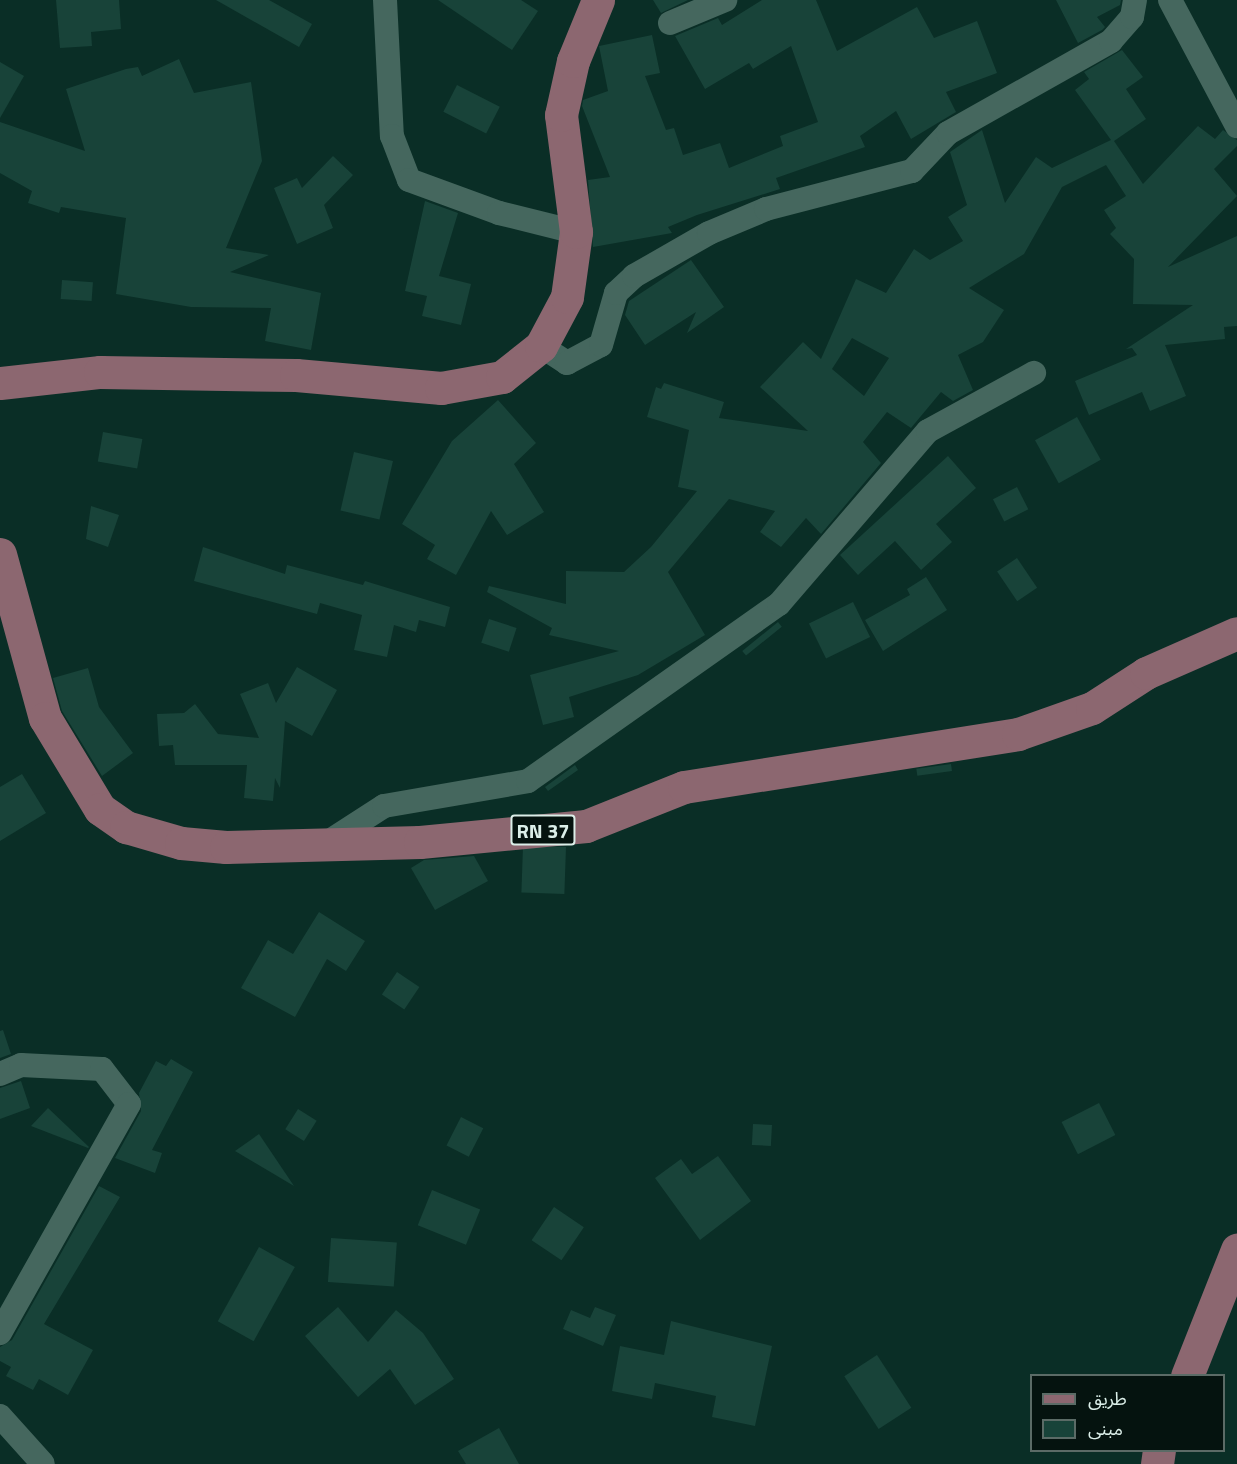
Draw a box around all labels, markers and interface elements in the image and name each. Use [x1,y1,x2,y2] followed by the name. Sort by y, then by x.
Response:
[510,813,576,847] road number: RN 37
[1030,1374,1225,1452] legend
[1088,1385,1127,1412] text: طريق
[1088,1415,1123,1442] text: مبنى

